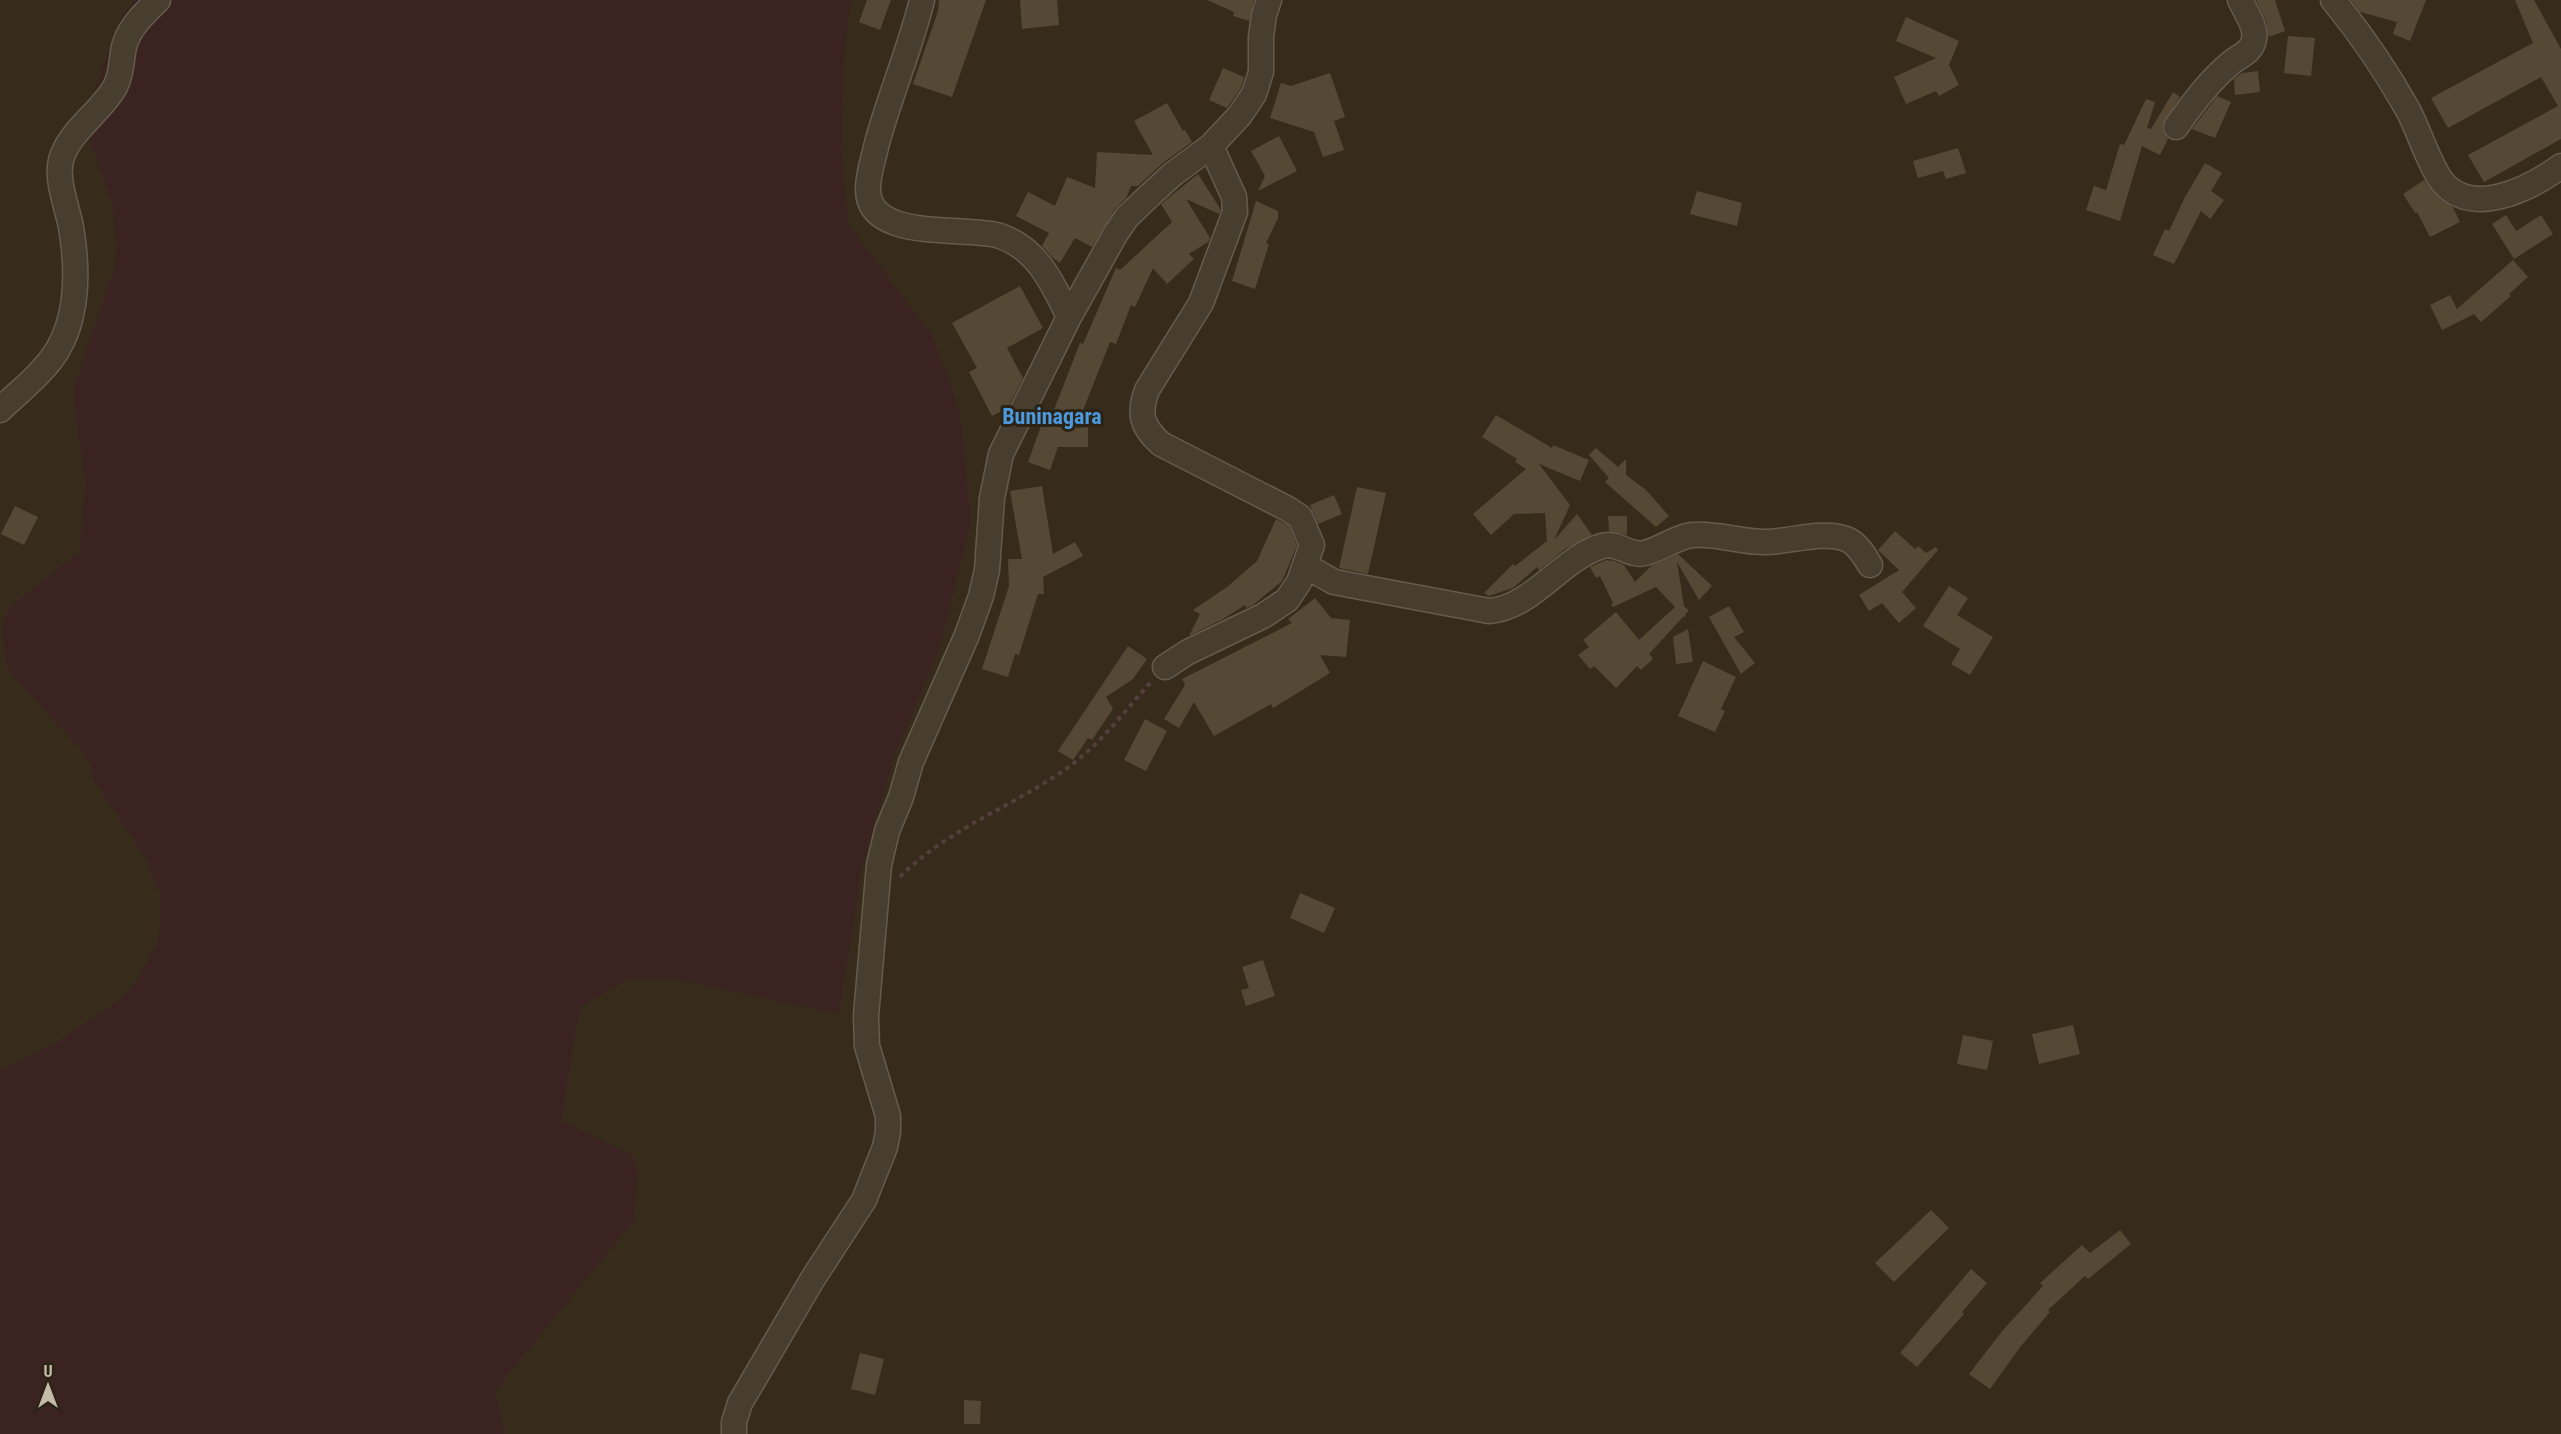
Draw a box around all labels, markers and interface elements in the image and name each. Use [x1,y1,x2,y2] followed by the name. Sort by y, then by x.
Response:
[1002,404,1102,429] district label: Buninagara
[18,1356,78,1416] north arrow
[43,1362,53,1381] text: U

